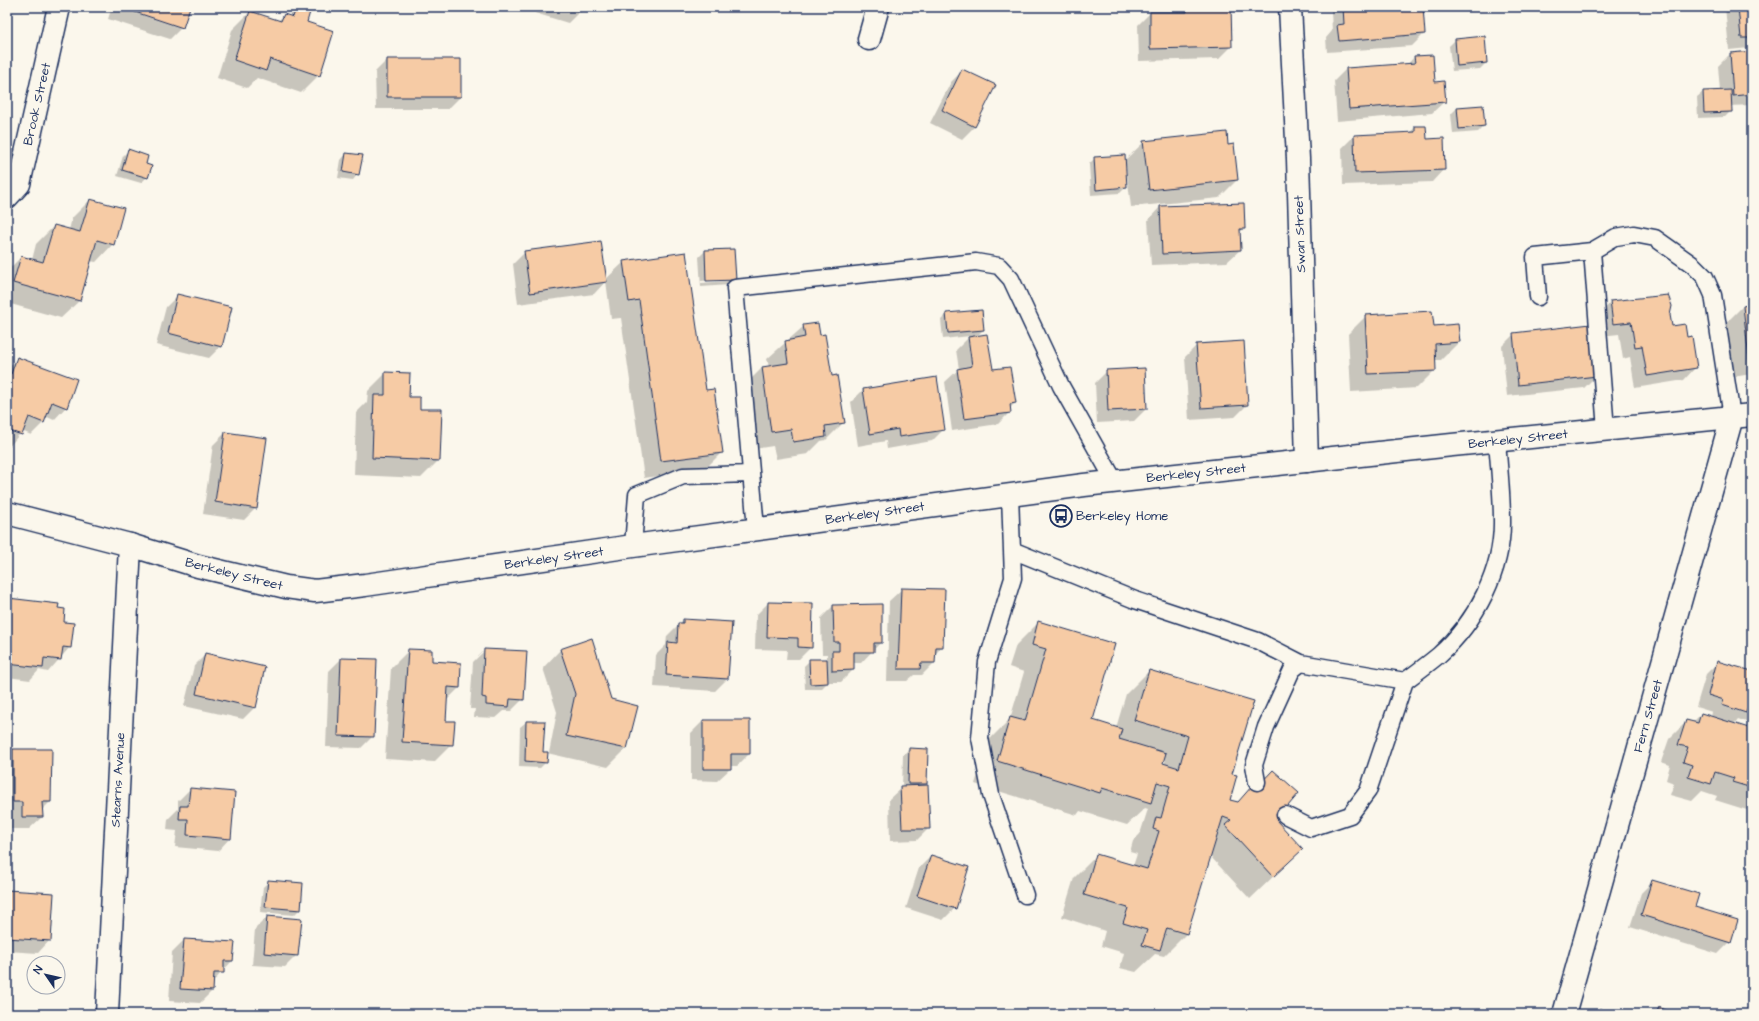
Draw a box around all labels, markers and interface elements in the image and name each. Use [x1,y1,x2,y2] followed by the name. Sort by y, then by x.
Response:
[19,60,55,147] street label: Brook Street
[1290,194,1310,273] street label: Swan Street
[1467,425,1569,454] street label: Berkeley Street
[1145,459,1247,488] street label: Berkeley Street
[824,497,927,530] street label: Berkeley Street
[1048,503,1074,529] bus stop icon: Berkeley Home
[1076,507,1168,526] place label: Berkeley Home
[503,542,606,575] street label: Berkeley Street
[183,553,285,596] street label: Berkeley Street
[1629,677,1667,755] street label: Fern Street
[107,732,129,828] street label: Stearns Avenue
[26,955,66,995] north arrow
[30,963,46,977] text: N

